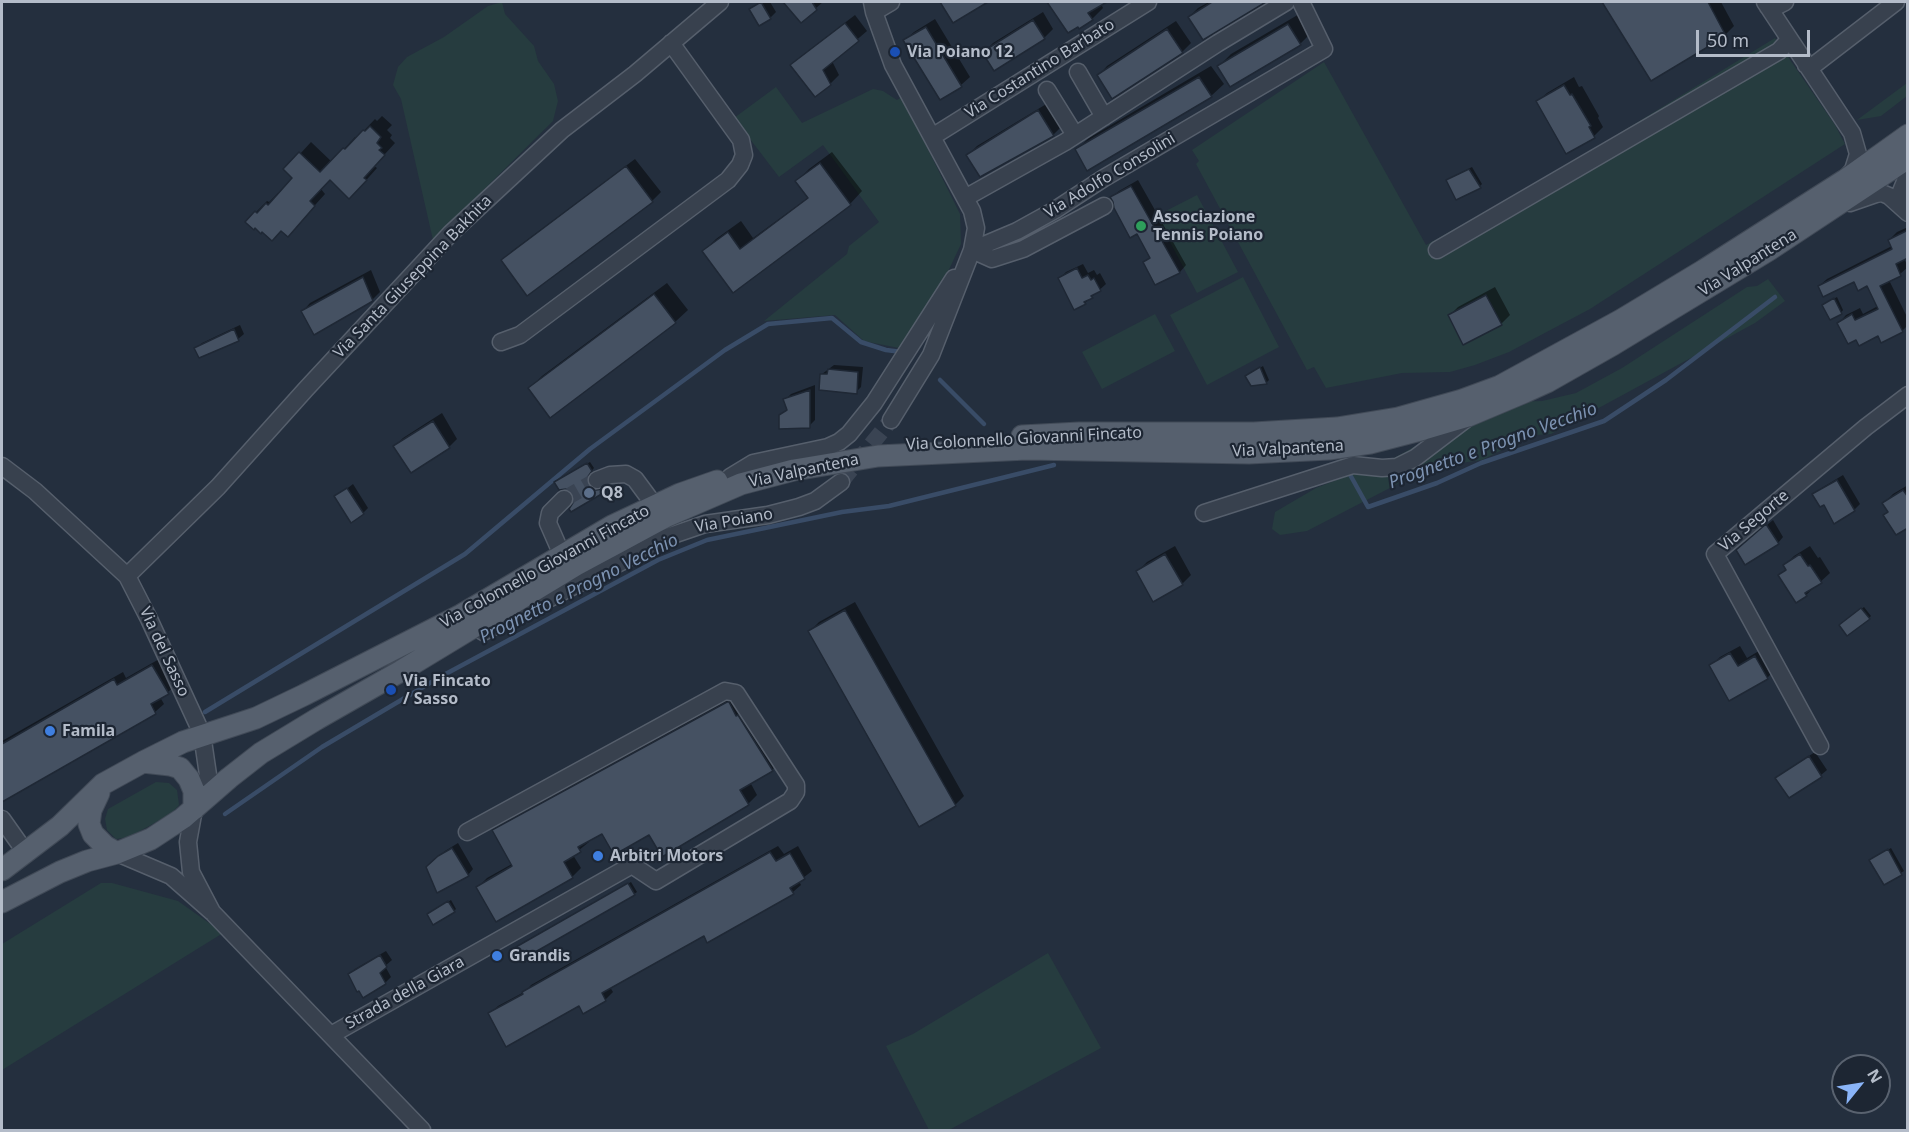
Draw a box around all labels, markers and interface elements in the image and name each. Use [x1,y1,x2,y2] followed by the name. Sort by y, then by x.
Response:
[962,15,1118,123] street label: Via Costantino Barbato
[1699,18,1813,56] scale bar
[1707,28,1749,52] text: 50 m
[907,42,1013,62] place label: Via Poiano 12
[888,45,902,59] marker: Via Poiano 12
[1041,129,1179,223] street label: Via Adolfo Consolini
[330,191,496,363] street label: Via Santa Giuseppina Bakhita
[1153,207,1263,245] place label: Associazione Tennis Poiano
[1134,219,1148,233] marker: Associazione Tennis Poiano
[1696,225,1800,301] street label: Via Valpantena
[1386,398,1600,494] water label: Prognetto e Progno Vecchio
[906,423,1142,455] street label: Via Colonnello Giovanni Fincato
[1232,436,1344,462] street label: Via Valpantena
[747,450,861,492] street label: Via Valpantena
[601,483,623,503] place label: Q8
[582,486,596,500] marker: Q8
[1715,486,1793,556] street label: Via Segorte
[437,501,653,633] street label: Via Colonnello Giovanni Fincato
[693,505,775,537] street label: Via Poiano
[476,529,682,649] water label: Prognetto e Progno Vecchio
[135,604,193,700] street label: Via del Sasso
[403,671,491,709] place label: Via Fincato / Sasso
[384,683,398,697] marker: Via Fincato / Sasso
[62,721,115,741] place label: Famila
[43,724,57,738] marker: Famila
[610,846,723,866] place label: Arbitri Motors
[591,849,605,863] marker: Arbitri Motors
[509,946,570,966] place label: Grandis
[490,949,504,963] marker: Grandis
[342,952,468,1034] street label: Strada della Giara
[1831,1054,1891,1114] north arrow
[1862,1065,1888,1087] text: N

